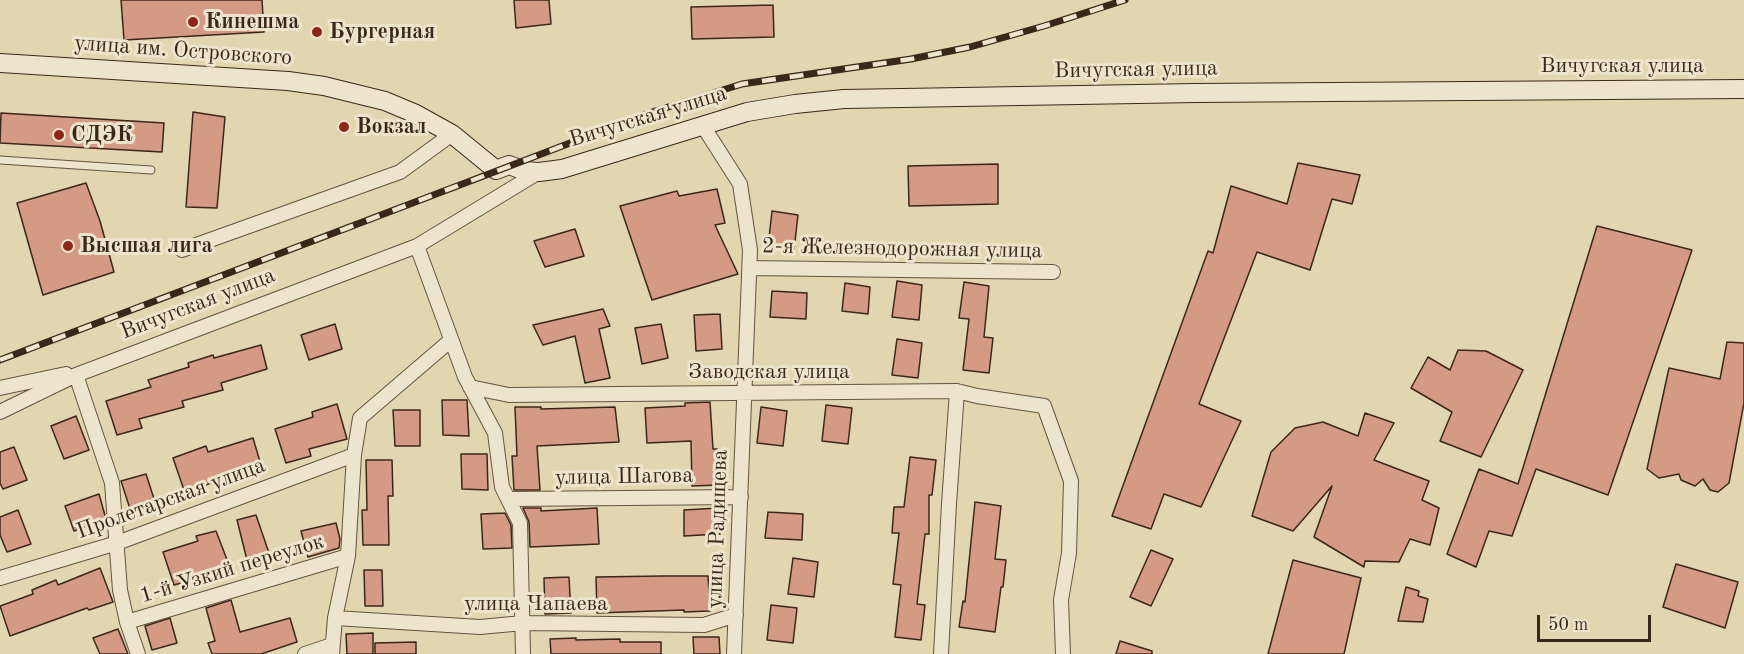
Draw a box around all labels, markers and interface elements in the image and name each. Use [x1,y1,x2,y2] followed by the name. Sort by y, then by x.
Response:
[205,9,299,35] place label: Кинешма
[186,15,200,29] marker: Кинешма
[329,19,435,45] place label: Бургерная
[310,25,324,39] marker: Бургерная
[73,30,293,72] street label: улица им. Островского
[1540,53,1704,79] street label: Вичугская улица
[1054,55,1218,85] street label: Вичугская улица
[566,80,730,154] street label: Вичугская улица
[356,114,426,140] place label: Вокзал
[337,120,351,134] marker: Вокзал
[71,122,133,148] place label: СДЭК
[52,128,66,142] marker: СДЭК
[80,233,213,259] place label: Высшая лига
[762,233,1042,265] street label: 2-я Железнодорожная улица
[61,239,75,253] marker: Высшая лига
[117,262,279,346] street label: Вичугская улица
[688,359,850,385] street label: Заводская улица
[702,449,734,609] street label: улица Радищева
[73,453,269,545] street label: Пролетарская улица
[555,463,693,491] street label: улица Шагова
[137,528,327,610] street label: 1-й Узкий переулок
[464,591,608,617] street label: улица Чапаева
[1540,603,1654,641] scale bar
[1548,616,1588,634] text: 50 m

